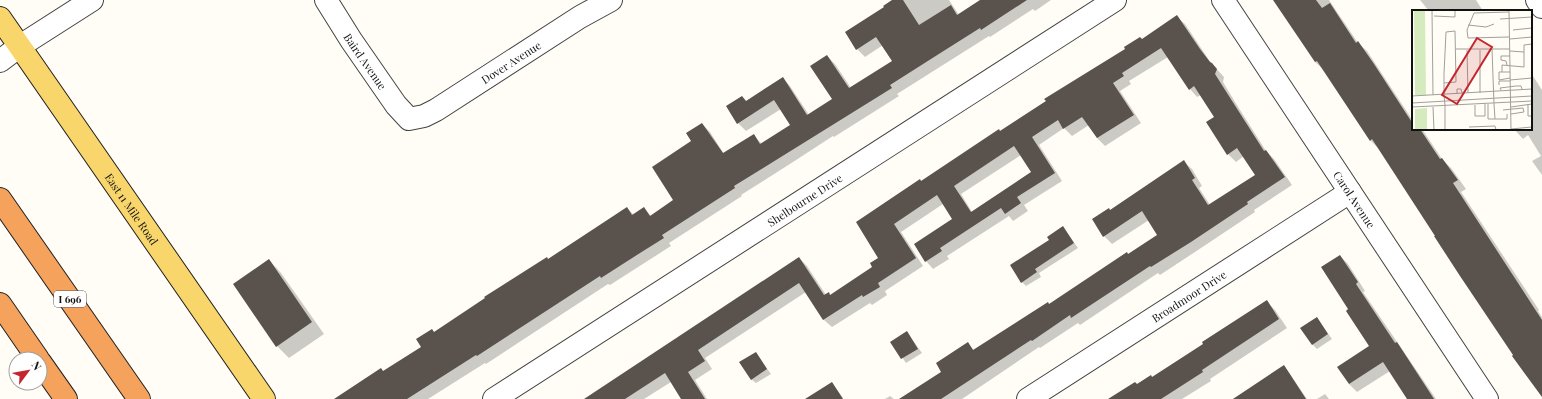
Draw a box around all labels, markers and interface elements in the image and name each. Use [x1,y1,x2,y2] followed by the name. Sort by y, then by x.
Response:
[1412,10,1532,130] inset map
[341,30,391,93] street label: Baird Avenue
[478,37,544,87] street label: Dover Avenue
[1331,168,1379,231] street label: Carol Avenue
[102,170,162,248] street label: East 11 Mile Road
[764,170,845,229] street label: Shelbourne Drive
[1149,266,1229,325] street label: Broadmoor Drive
[54,291,86,307] road number: I 696
[8,351,48,391] north arrow
[28,358,45,373] text: N

